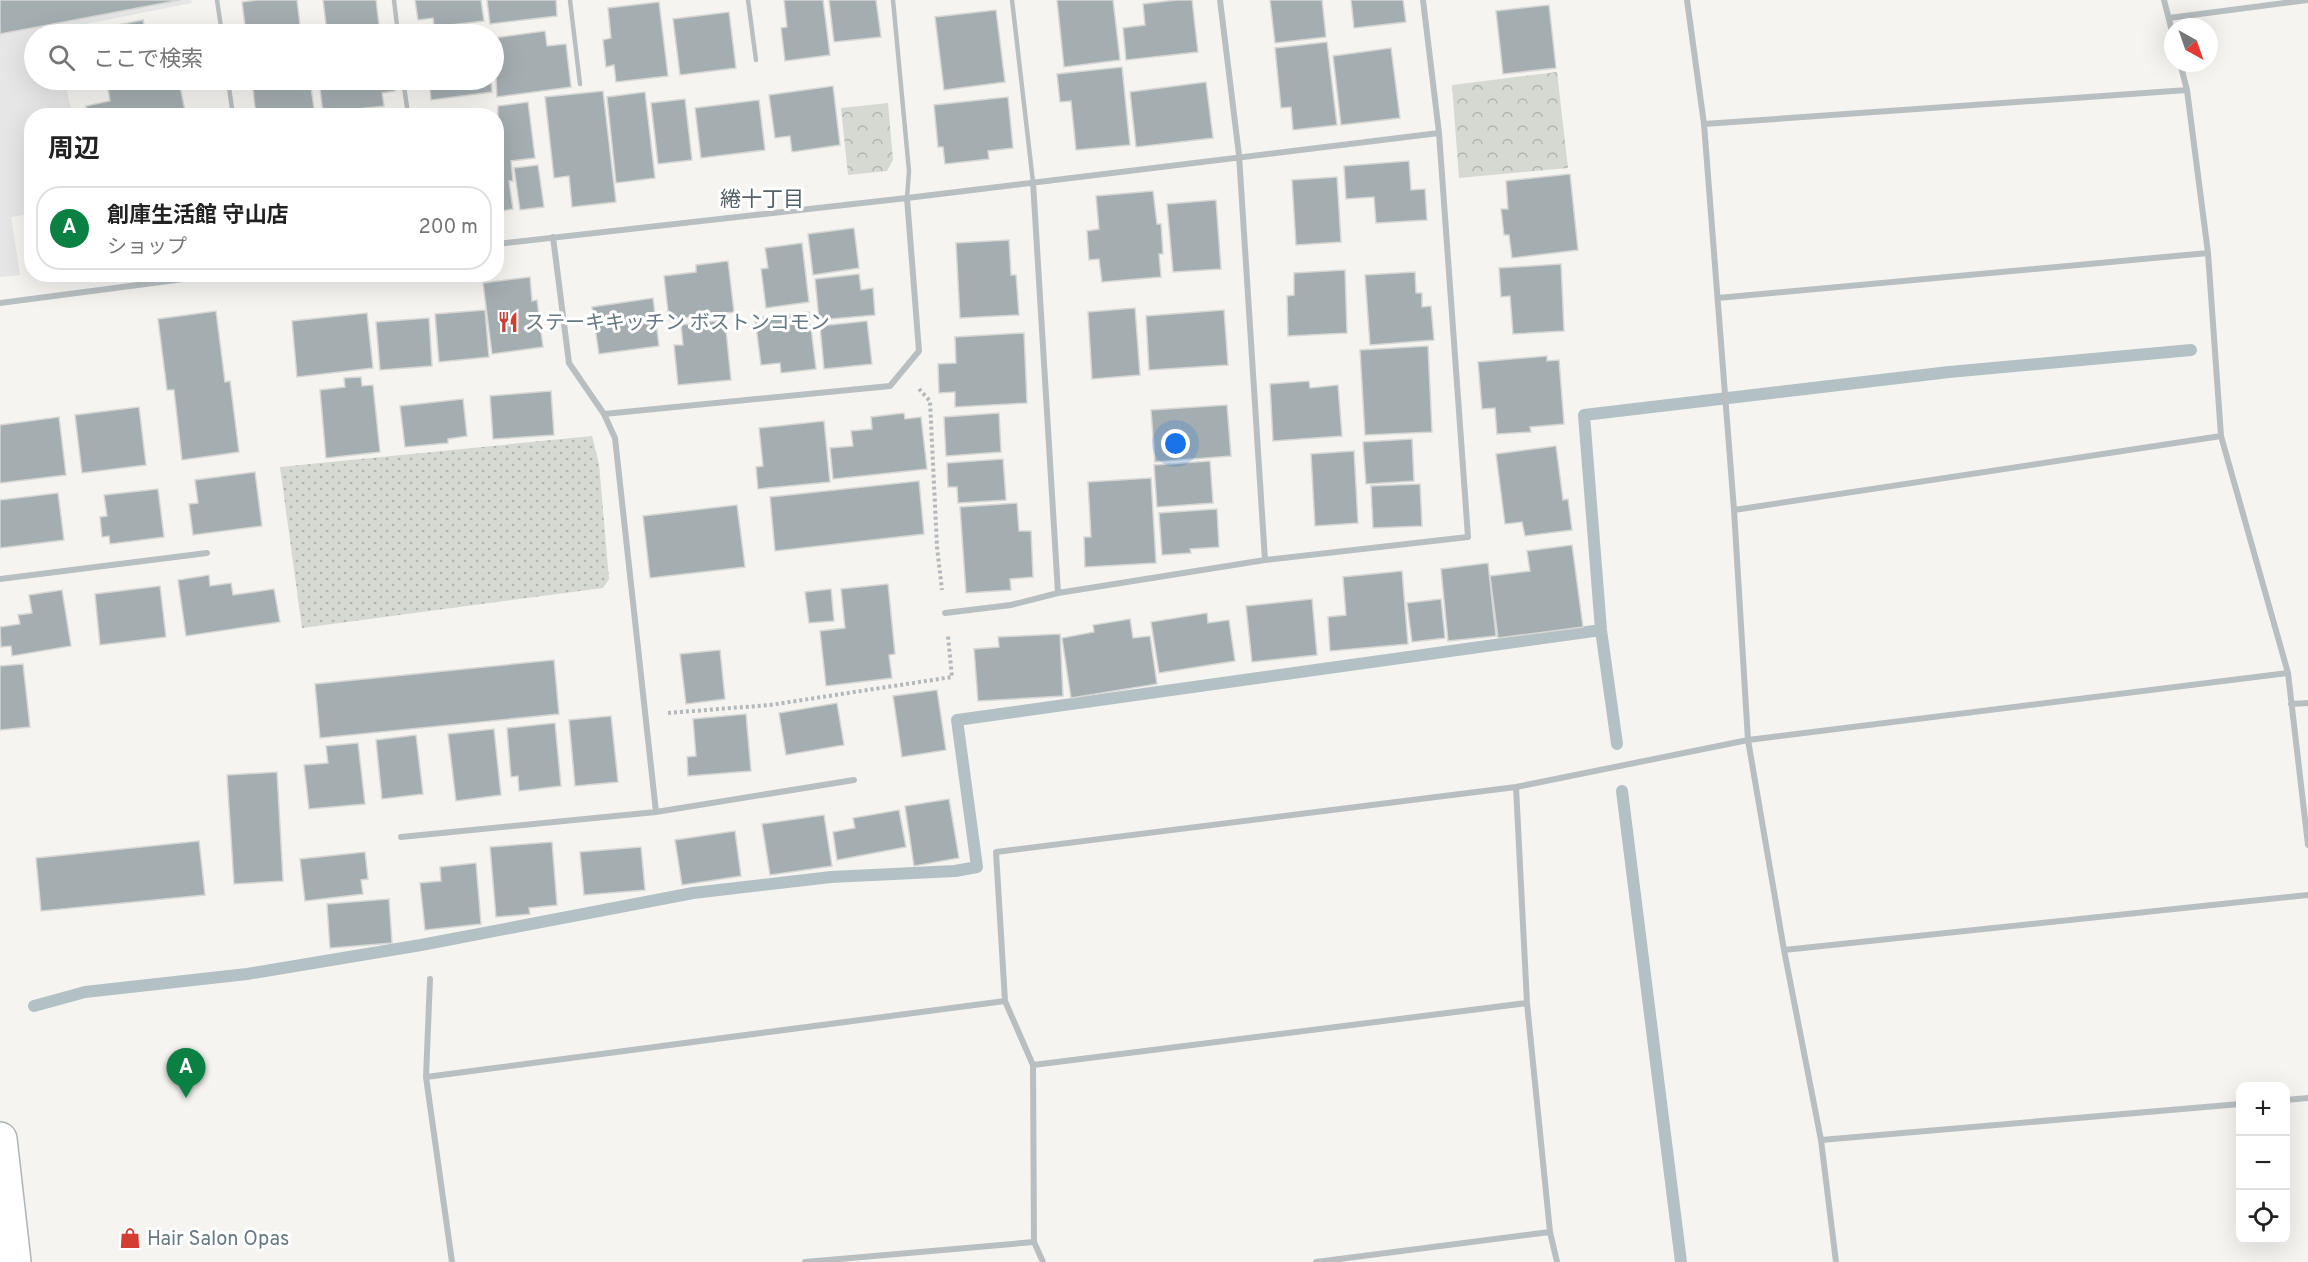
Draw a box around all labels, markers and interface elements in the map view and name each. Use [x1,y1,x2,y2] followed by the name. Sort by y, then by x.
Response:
[2164,18,2218,72] north arrow
[24,24,504,90] search box
[45,41,78,74] icon: search
[93,47,203,74] text: ここで検索
[48,134,100,167] text: 周辺
[720,187,804,214] district label: 綣十丁目
[107,203,289,230] text: 創庫生活館 守山店
[62,215,77,241] text: A
[419,215,478,241] text: 200 m
[107,235,187,261] text: ショップ
[496,310,520,334] restaurant icon: ステーキキッチン ボストンコモン
[525,311,830,337] place label: ステーキキッチン ボストンコモン
[1161,429,1190,458] your location
[166,1048,206,1098] pin: A
[2236,1082,2290,1244] map controls
[2236,1082,2290,1136] button: +
[2236,1136,2290,1190] button: −
[2236,1190,2290,1244] button: locate
[118,1226,142,1250] shop icon: Hair Salon Opas
[147,1227,289,1253] place label: Hair Salon Opas

